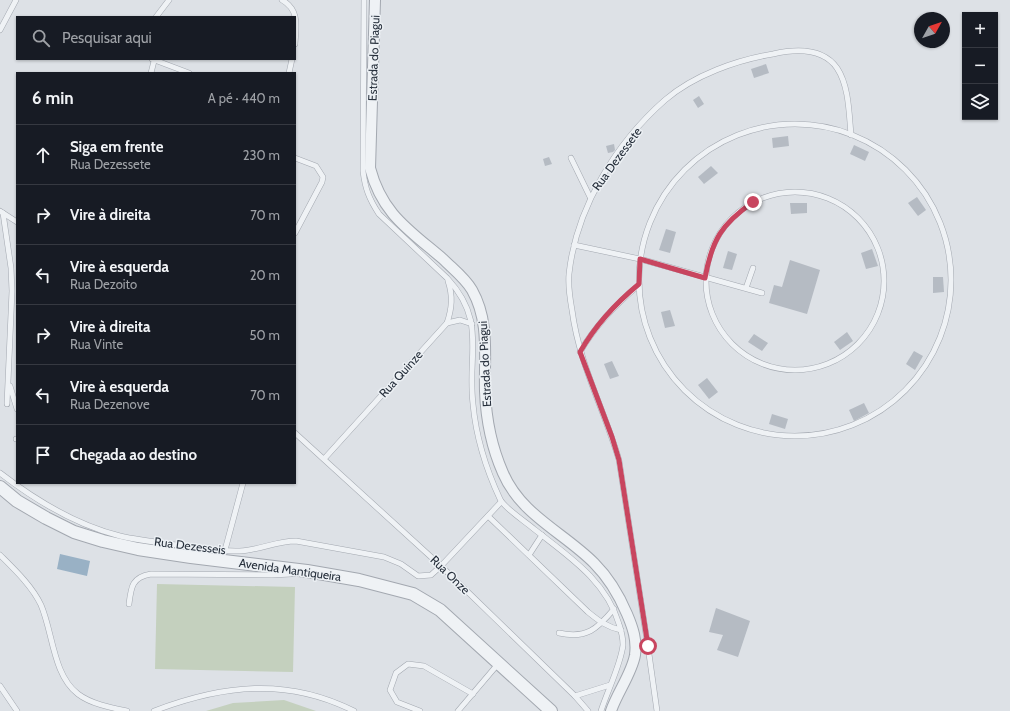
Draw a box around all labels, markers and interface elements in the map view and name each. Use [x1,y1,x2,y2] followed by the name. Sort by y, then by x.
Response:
[914,12,950,48] north arrow
[962,12,998,120] map controls
[962,12,998,48] button: +
[365,15,382,101] street label: Estrada do Piagui
[16,16,296,60] search box
[30,27,52,49] icon: search
[62,29,152,47] text: Pesquisar aqui
[962,48,998,84] button: −
[962,84,998,120] button: layers
[32,88,74,108] text: 6 min
[208,90,280,106] text: A pé · 440 m
[589,124,645,193] street label: Rua Dezessete
[70,138,163,156] text: Siga em frente
[32,144,54,166] icon: ahead
[243,147,280,163] text: 230 m
[70,156,151,172] text: Rua Dezessete
[744,193,762,211] route end
[32,204,54,226] icon: right
[70,206,151,224] text: Vire à direita
[250,207,280,223] text: 70 m
[70,258,169,276] text: Vire à esquerda
[32,264,54,286] icon: left
[250,267,280,283] text: 20 m
[70,276,137,292] text: Rua Dezoito
[70,318,151,336] text: Vire à direita
[475,321,494,407] street label: Estrada do Piagui
[32,324,54,346] icon: right
[250,327,280,343] text: 50 m
[70,336,123,352] text: Rua Vinte
[376,347,426,400] street label: Rua Quinze
[70,378,169,396] text: Vire à esquerda
[32,384,54,406] icon: left
[250,387,280,403] text: 70 m
[70,396,150,412] text: Rua Dezenove
[32,444,54,466] icon: arrive
[70,446,197,464] text: Chegada ao destino
[153,534,227,557] street label: Rua Dezesseis
[427,552,473,597] street label: Rua Onze
[238,555,342,584] street label: Avenida Mantiqueira
[639,637,657,655] route start

